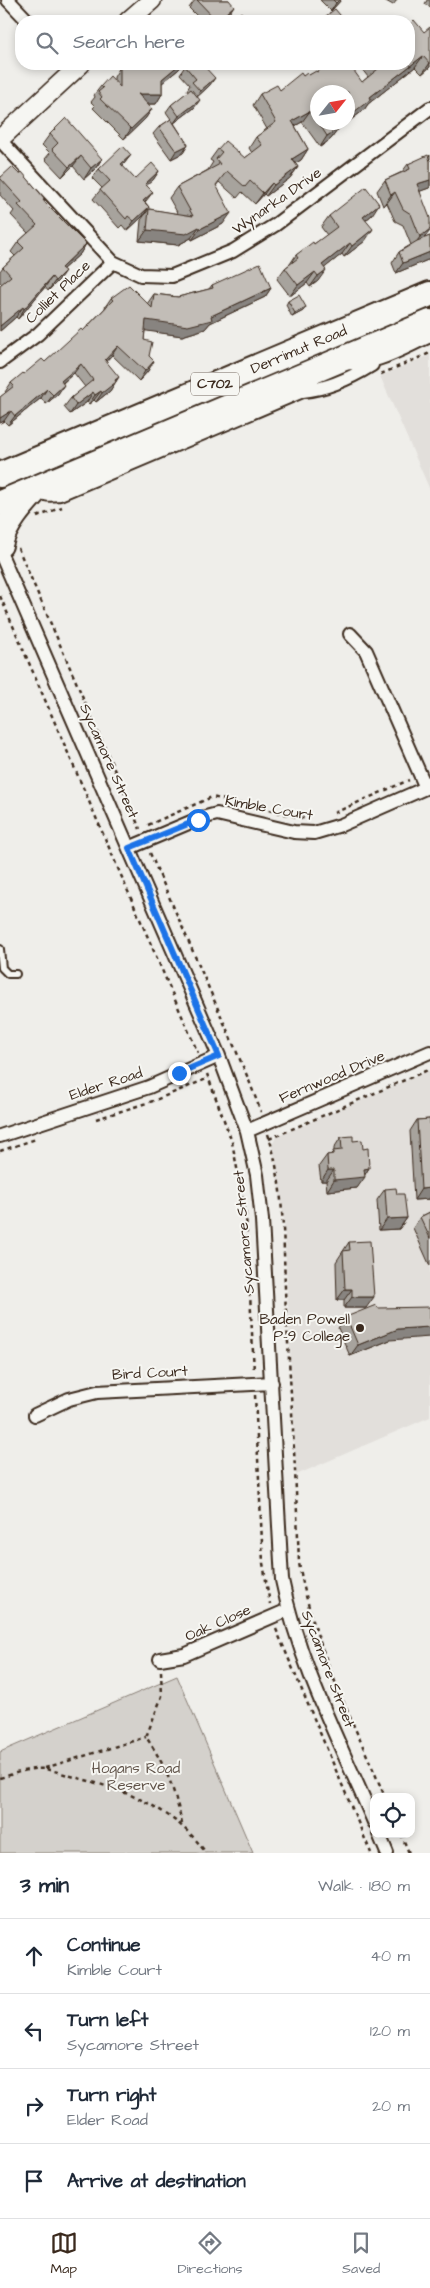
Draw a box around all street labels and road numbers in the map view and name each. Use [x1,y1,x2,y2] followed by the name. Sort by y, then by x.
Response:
[228,162,327,240] street label: Wynarka Drive
[21,255,95,329] street label: Colliet Place
[247,320,350,379] street label: Derrimut Road
[191,372,239,396] road number: C702
[73,700,144,822] street label: Sycamore Street
[223,790,315,826] street label: Kimble Court
[276,1045,388,1109] street label: Fernwood Drive
[67,1062,146,1106] street label: Elder Road
[228,1169,261,1295] street label: Sycamore Street
[112,1361,188,1385] street label: Bird Court
[182,1599,254,1647] street label: Oak Close
[295,1607,360,1731] street label: Sycamore Street

